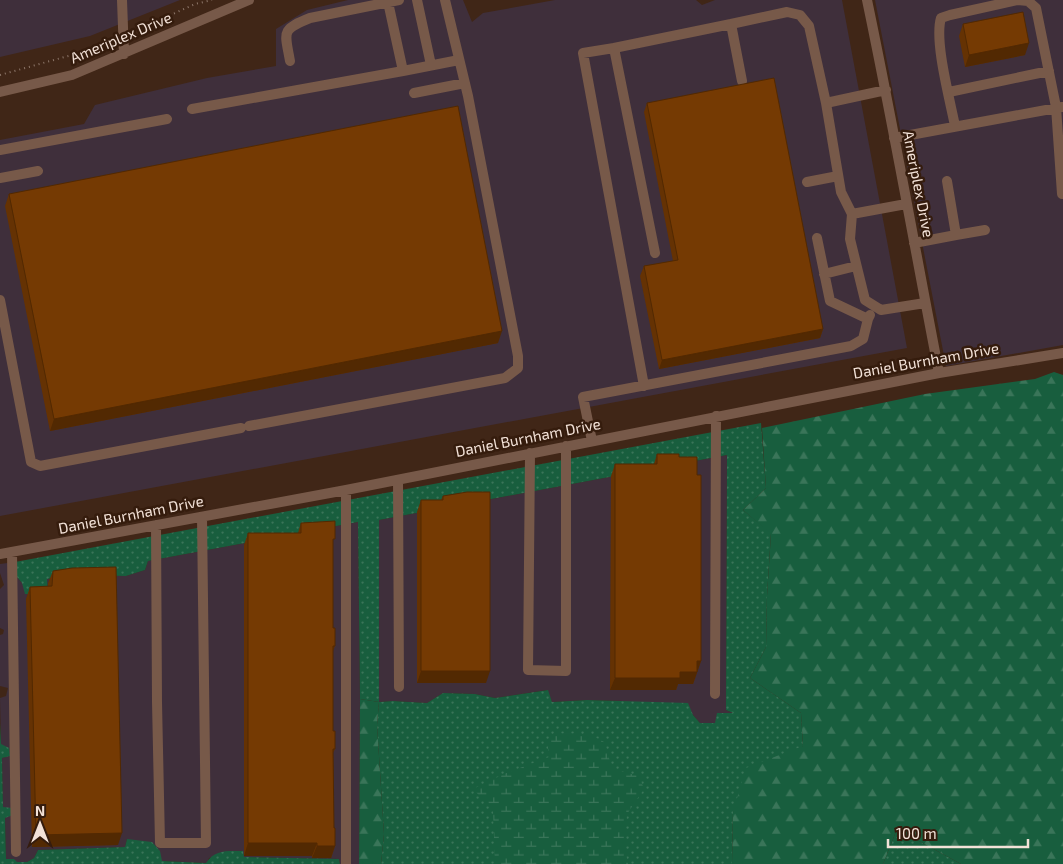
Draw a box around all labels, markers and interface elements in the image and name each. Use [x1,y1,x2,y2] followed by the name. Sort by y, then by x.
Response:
[67,8,174,67] street label: Ameriplex Drive
[900,129,938,239] street label: Ameriplex Drive
[852,338,1000,382] street label: Daniel Burnham Drive
[454,414,602,460] street label: Daniel Burnham Drive
[57,491,205,537] street label: Daniel Burnham Drive
[15,799,65,849] north arrow
[35,802,45,819] text: N
[888,816,1028,848] scale bar
[896,824,937,842] text: 100 m

